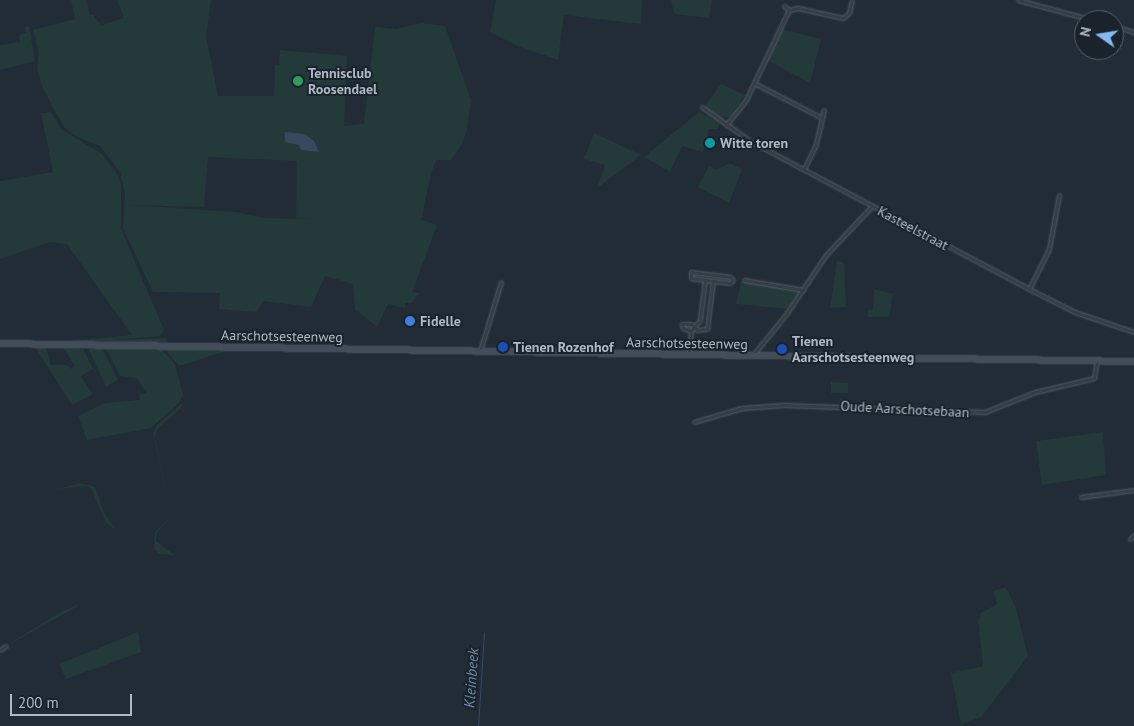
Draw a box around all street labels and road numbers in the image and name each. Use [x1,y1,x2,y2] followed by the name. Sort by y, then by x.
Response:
[875,202,951,254] street label: Kasteelstraat
[221,327,343,345] street label: Aarschotsesteenweg
[626,334,748,352] street label: Aarschotsesteenweg
[840,397,970,421] street label: Oude Aarschotsebaan

